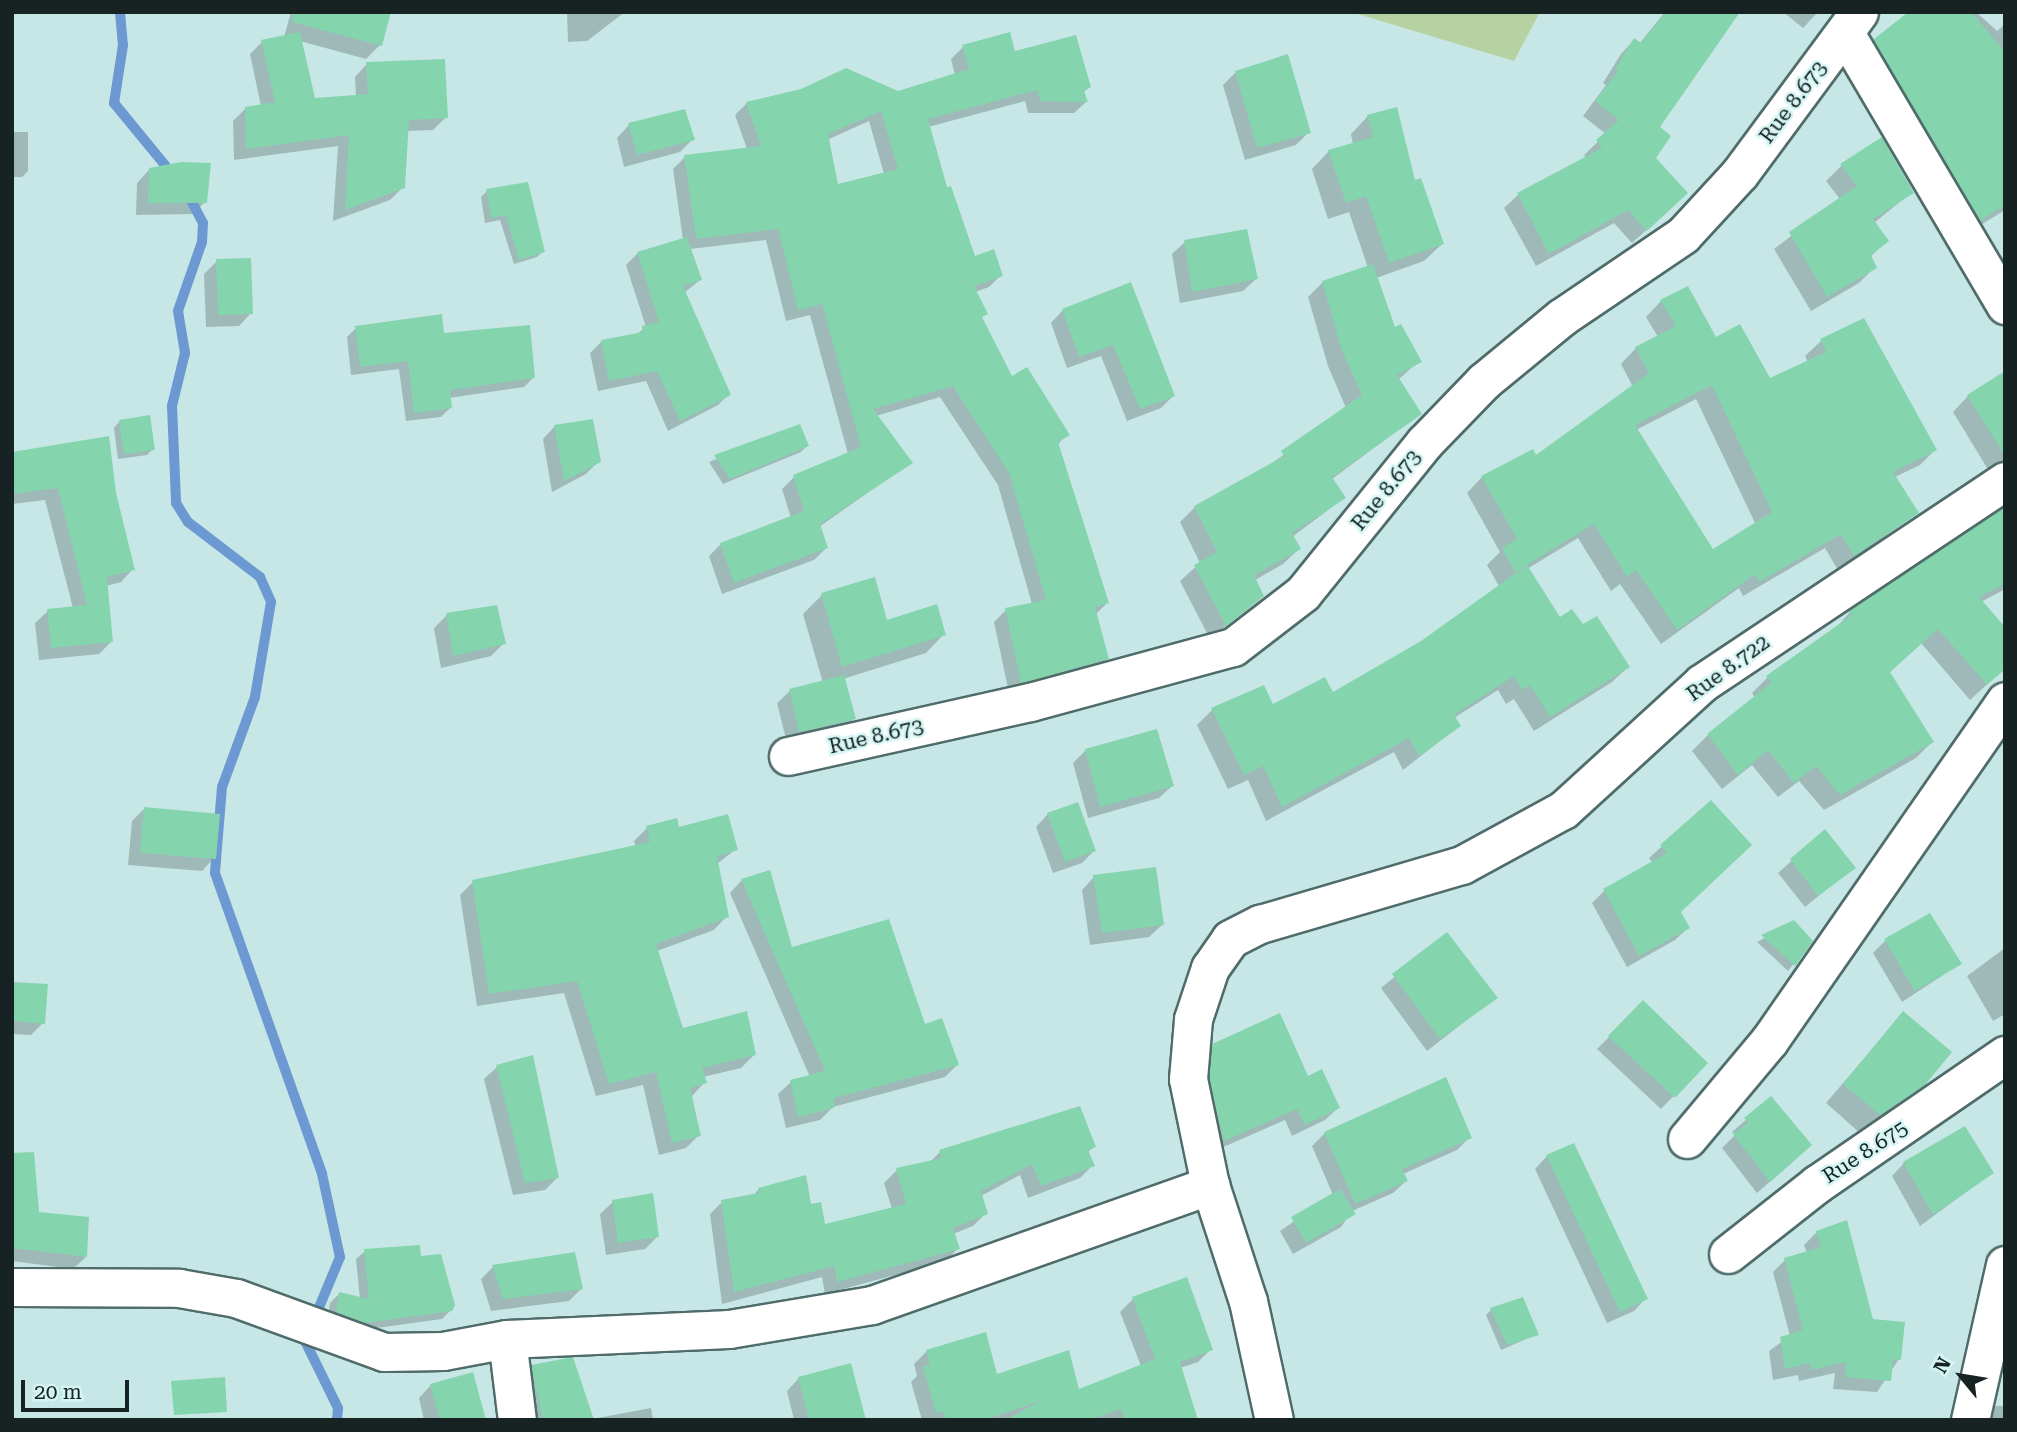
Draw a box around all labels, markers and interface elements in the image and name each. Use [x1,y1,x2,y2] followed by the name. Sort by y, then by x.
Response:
[1754,56,1832,148] street label: Rue 8.673
[1346,445,1426,535] street label: Rue 8.673
[1682,629,1774,707] street label: Rue 8.722
[826,713,926,759] street label: Rue 8.673
[1818,1115,1912,1189] street label: Rue 8.675
[1926,1341,1996,1411] north arrow
[1929,1353,1956,1377] text: N
[24,1366,133,1410] scale bar
[34,1380,82,1404] text: 20 m

